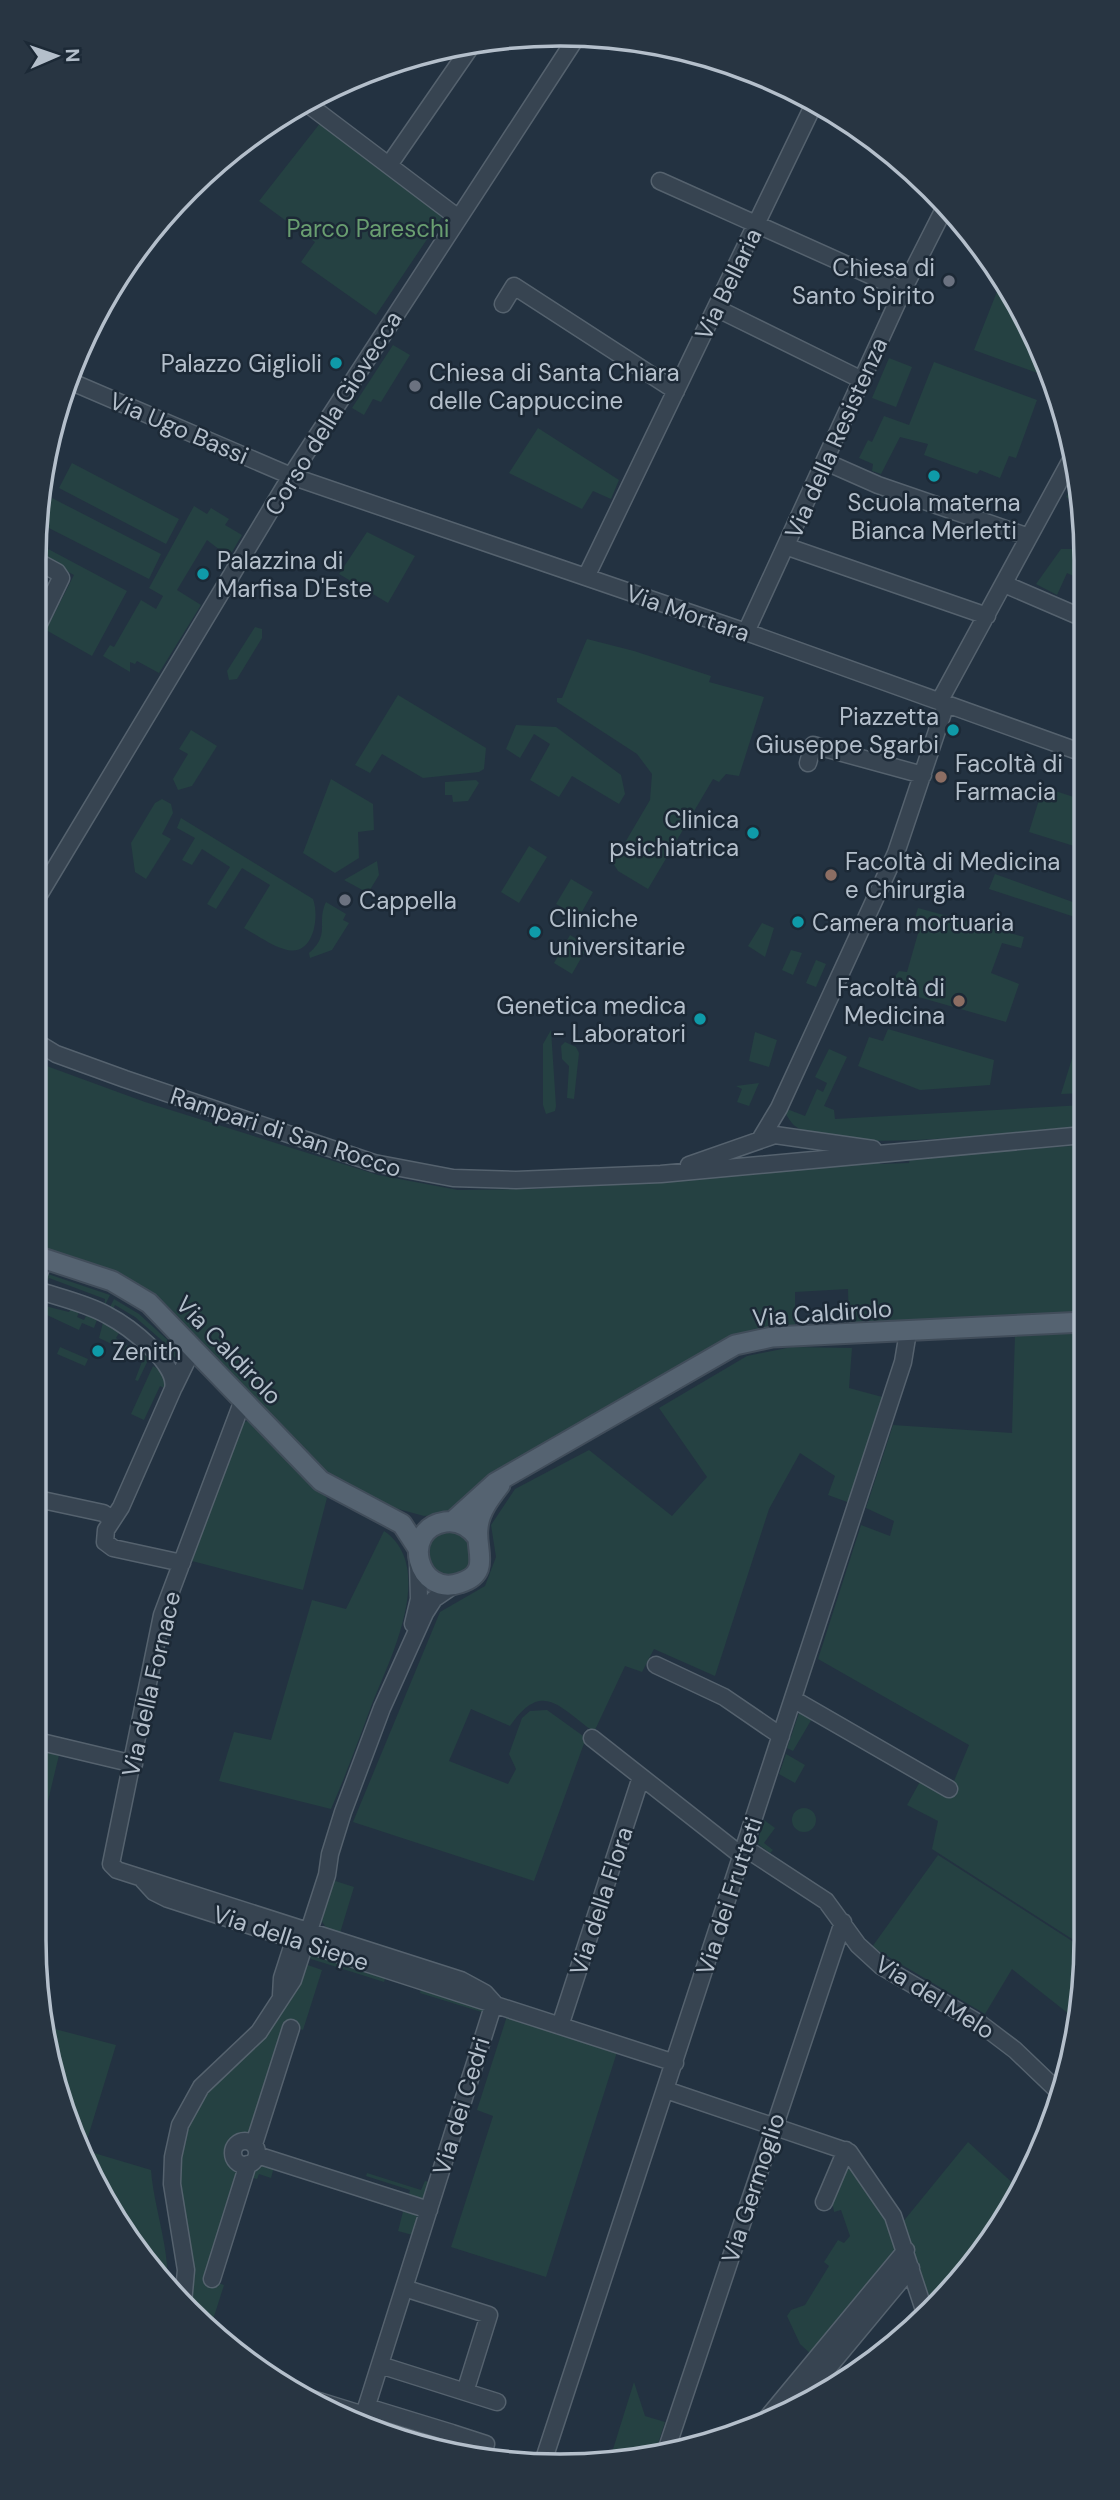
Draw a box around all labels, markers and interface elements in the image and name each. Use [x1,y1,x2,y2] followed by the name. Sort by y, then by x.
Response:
[21,21,91,91] north arrow
[60,48,85,63] text: N
[286,213,450,244] park label: Parco Pareschi
[688,223,768,345] street label: Via Bellaria
[792,252,935,311] place label: Chiesa di Santo Spirito
[941,273,957,289] marker: Chiesa di Santo Spirito
[257,305,409,521] street label: Corso della Giovecca
[778,333,894,543] street label: Via della Resistenza
[161,348,322,379] place label: Palazzo Giglioli
[328,355,344,371] marker: Palazzo Giglioli
[429,357,679,416] place label: Chiesa di Santa Chiara delle Cappuccine
[407,378,423,394] marker: Chiesa di Santa Chiara delle Cappuccine
[105,385,253,471] street label: Via Ugo Bassi
[926,468,942,484] marker: Scuola materna Bianca Merletti
[848,487,1020,546] place label: Scuola materna Bianca Merletti
[217,545,372,604] place label: Palazzina di Marfisa D'Este
[195,566,211,582] marker: Palazzina di Marfisa D'Este
[622,577,754,649] street label: Via Mortara
[756,701,939,760] place label: Piazzetta Giuseppe Sgarbi
[945,722,961,738] marker: Piazzetta Giuseppe Sgarbi
[955,748,1063,807] place label: Facoltà di Farmacia
[933,769,949,785] marker: Facoltà di Farmacia
[609,804,739,863] place label: Clinica psichiatrica
[745,825,761,841] marker: Clinica psichiatrica
[845,846,1060,905] place label: Facoltà di Medicina e Chirurgia
[823,867,839,883] marker: Facoltà di Medicina e Chirurgia
[359,885,457,916] place label: Cappella
[337,892,353,908] marker: Cappella
[549,903,685,962] place label: Cliniche universitarie
[812,907,1014,938] place label: Camera mortuaria
[790,914,806,930] marker: Camera mortuaria
[527,924,543,940] marker: Cliniche universitarie
[837,972,945,1031] place label: Facoltà di Medicina
[496,990,686,1049] place label: Genetica medica - Laboratori
[951,993,967,1009] marker: Facoltà di Medicina
[692,1011,708,1027] marker: Genetica medica - Laboratori
[166,1080,406,1184] street label: Rampari di San Rocco
[169,1289,289,1411] street label: Via Caldirolo
[751,1293,893,1333] street label: Via Caldirolo
[112,1336,181,1367] place label: Zenith
[90,1343,106,1359] marker: Zenith
[115,1588,187,1780] street label: Via della Fornace
[689,1813,769,1979] street label: Via dei Frutteti
[562,1823,640,1979] street label: Via della Flora
[209,1898,373,1978] street label: Via della Siepe
[870,1948,1000,2046] street label: Via del Melo
[425,2033,497,2179] street label: Via dei Cedri
[714,2109,792,2267] street label: Via Germoglio

